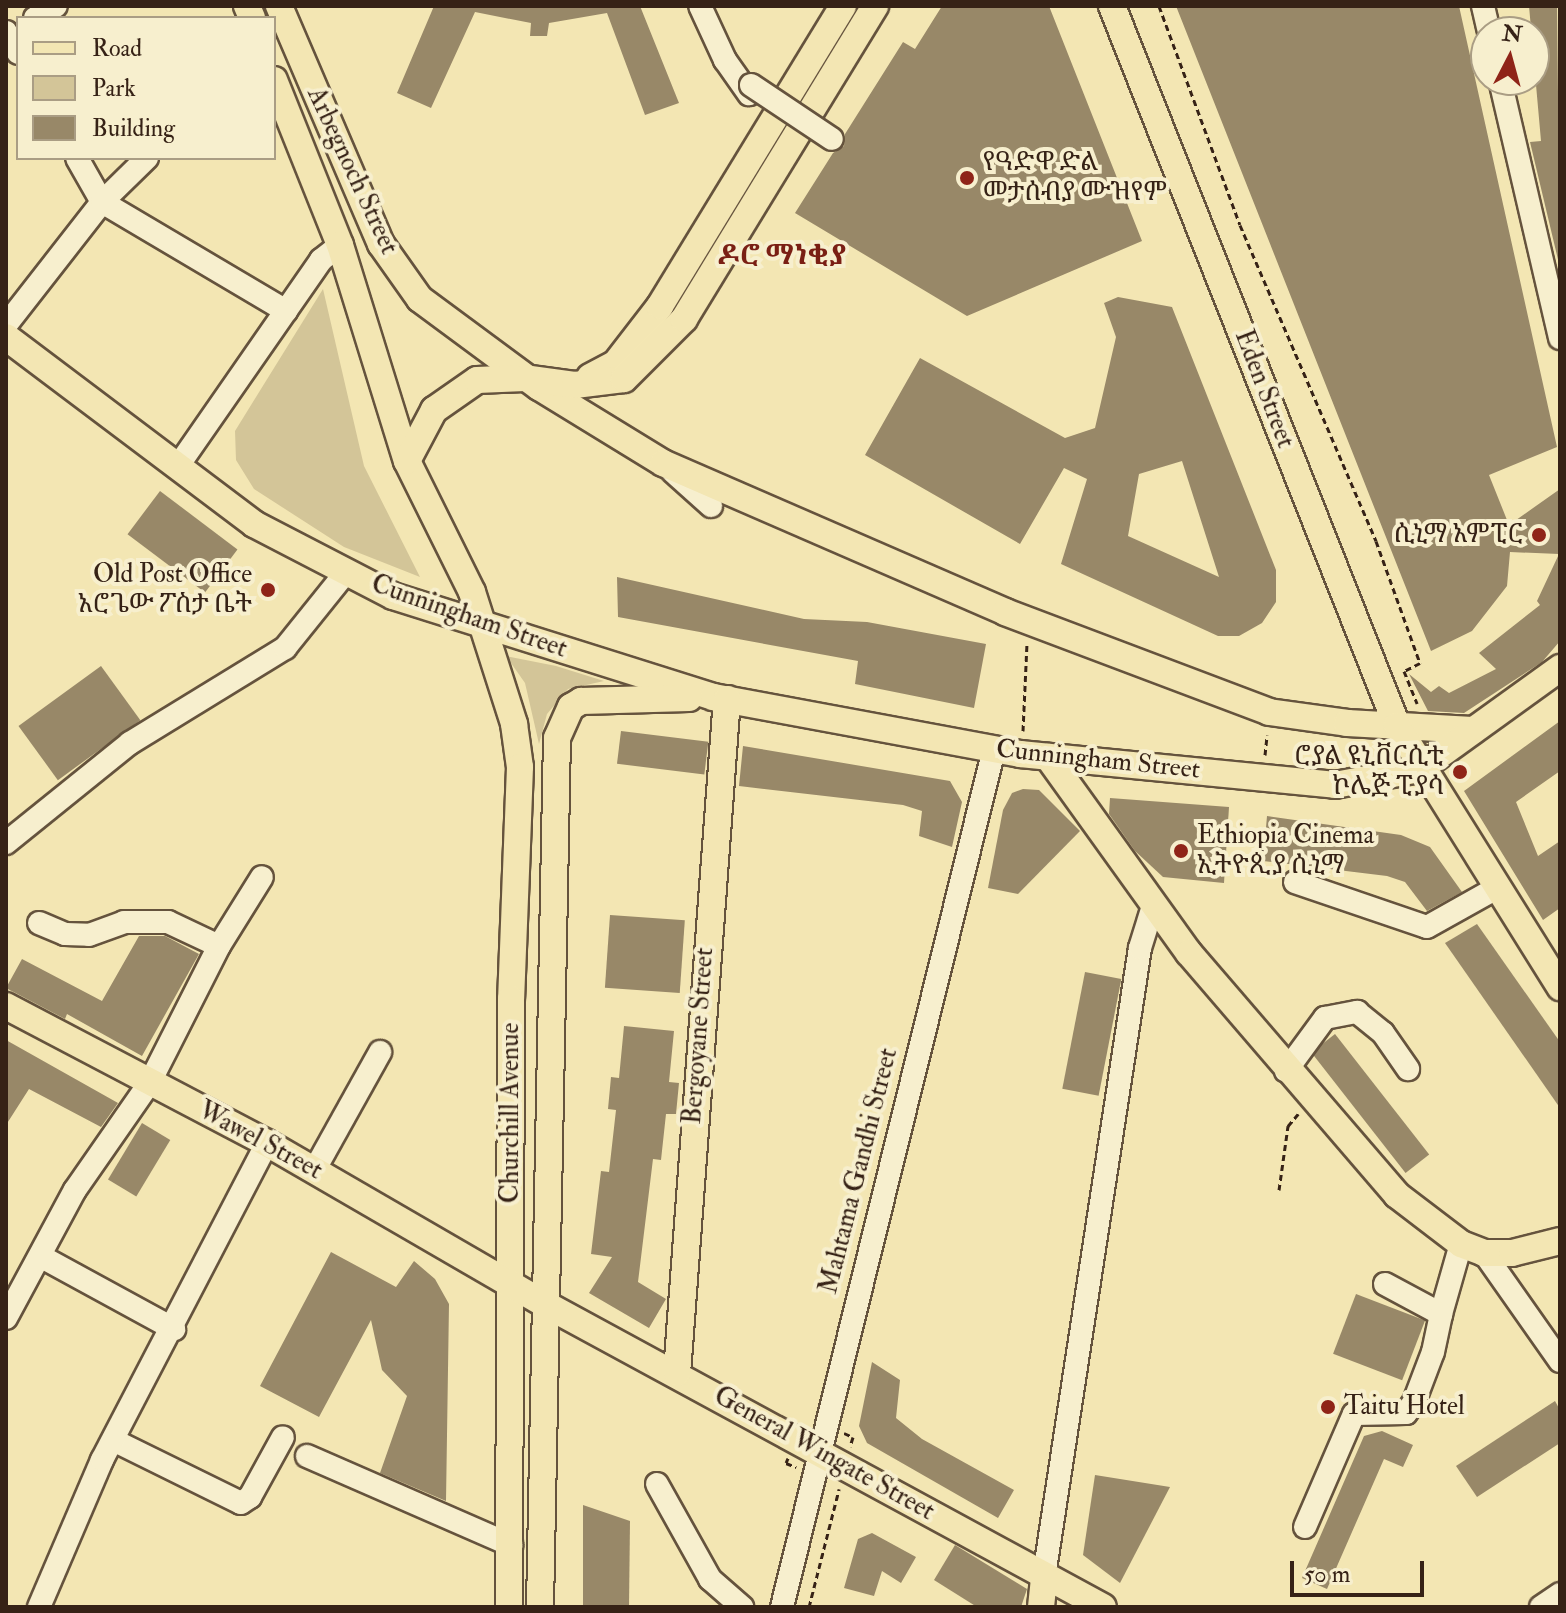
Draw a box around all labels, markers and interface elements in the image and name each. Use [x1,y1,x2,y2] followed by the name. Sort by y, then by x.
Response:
[16,16,276,160] legend
[1470,16,1550,96] north arrow
[1501,19,1524,49] text: N
[92,33,142,64] text: Road
[92,73,136,104] text: Park
[300,83,404,259] street label: Arbegnoch Street
[92,113,175,144] text: Building
[983,147,1167,208] place label: የዓድዋ ድል መታሰብያ ሙዝየም
[958,169,976,187] marker: የዓድዋ ድል መታሰብያ ሙዝየም
[718,239,846,273] district label: ዶሮ ማነቂያ
[1227,326,1301,452] street label: Eden Street
[1394,519,1523,551] place label: ሲኒማ አምፒር
[1530,526,1548,544] marker: ሲኒማ አምፒር
[78,559,252,620] place label: Old Post Office አሮጌው ፖስታ ቤት
[367,569,571,665] street label: Cunningham Street
[259,581,277,599] marker: Old Post Office አሮጌው ፖስታ ቤት
[995,734,1201,786] street label: Cunningham Street
[1295,741,1444,802] place label: ሮያል ዩኒቨርሲቲ ኮሌጅ ፒያሳ
[1451,763,1469,781] marker: ሮያል ዩኒቨርሲቲ ኮሌጅ ፒያሳ
[1197,820,1374,882] place label: Ethiopia Cinema ኢትዮጲያ ሲኒማ
[1172,842,1190,860] marker: Ethiopia Cinema ኢትዮጲያ ሲኒማ
[677,947,721,1125] street label: Bergoyane Street
[495,1023,527,1203] street label: Churchill Avenue
[813,1045,905,1297] street label: Mahtama Gandhi Street
[193,1095,327,1187] street label: Wawel Street
[708,1380,940,1528] street label: General Wingate Street
[1344,1391,1465,1423] place label: Taitu Hotel
[1319,1398,1337,1416] marker: Taitu Hotel
[1294,1545,1428,1595] scale bar
[1304,1559,1350,1590] text: 50 m

